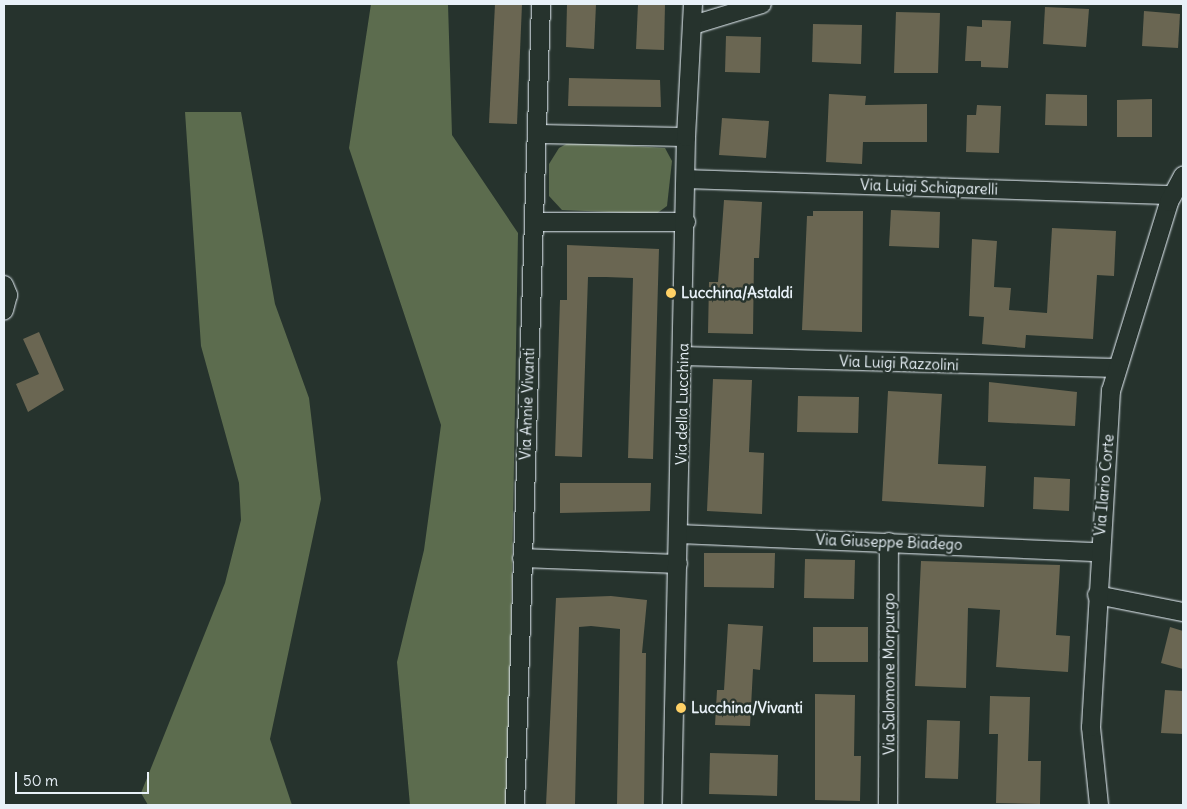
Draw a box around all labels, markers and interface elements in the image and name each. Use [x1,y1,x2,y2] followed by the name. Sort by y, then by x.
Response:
[860,176,998,198] street label: Via Luigi Schiaparelli
[681,284,793,302] place label: Lucchina/Astaldi
[665,287,677,299] marker: Lucchina/Astaldi
[672,343,692,465] street label: Via della Lucchina
[516,348,538,460] street label: Via Annie Vivanti
[839,352,959,374] street label: Via Luigi Razzolini
[1091,433,1117,537] street label: Via Ilario Corte
[815,530,963,554] street label: Via Giuseppe Biadego
[880,593,898,755] street label: Via Salomone Morpurgo
[691,699,803,717] place label: Lucchina/Vivanti
[675,702,687,714] marker: Lucchina/Vivanti
[18,762,151,794] scale bar
[23,771,58,790] text: 50 m

